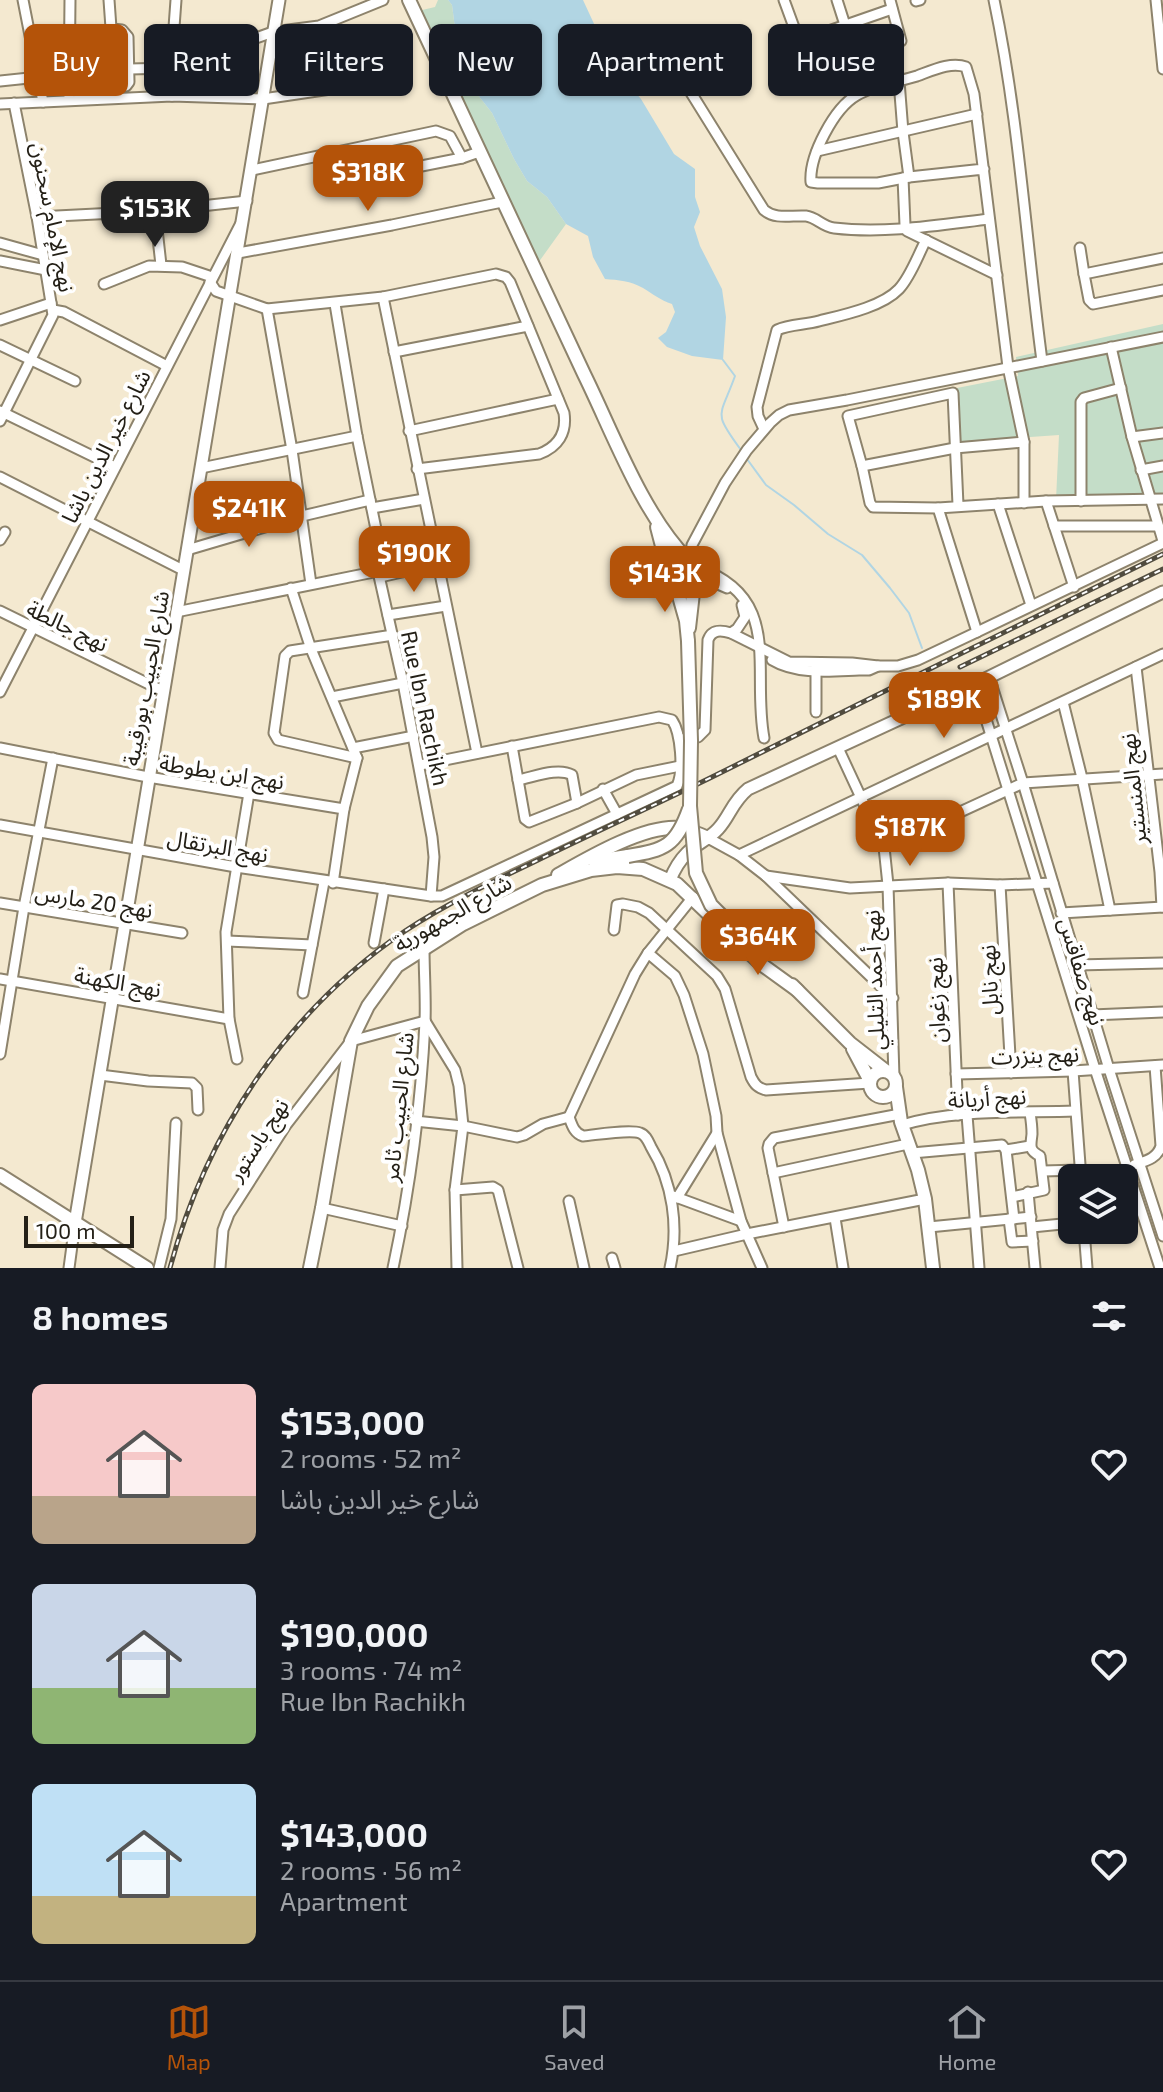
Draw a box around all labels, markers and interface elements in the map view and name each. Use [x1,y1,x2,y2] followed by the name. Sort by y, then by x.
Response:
[24,24,128,96] chip: Buy
[144,24,259,96] chip: Rent
[275,24,413,96] chip: Filters
[429,24,542,96] chip: New
[558,24,752,96] chip: Apartment
[768,24,904,96] chip: House
[22,140,81,295] street label: نهج الإمام سحنون
[312,145,424,213] pin: $318K
[331,155,405,186] text: $318K
[99,181,211,249] pin: $153K
[119,191,191,222] text: $153K
[55,365,159,529] street label: شارع خير الدين باشا
[193,481,305,549] pin: $241K
[212,491,286,522] text: $241K
[358,526,470,594] pin: $190K
[377,536,451,567] text: $190K
[609,546,721,614] pin: $143K
[628,556,702,587] text: $143K
[117,588,178,769] street label: شارع الحبيب بورقيبة
[21,594,113,660] street label: نهج جالطة
[397,628,455,788] street label: Rue Ibn Rachikh
[888,672,1000,740] pin: $189K
[907,682,981,713] text: $189K
[1113,732,1156,847] street label: نهج المنستير
[157,748,286,799] street label: نهج ابن بطوطة
[854,800,966,868] pin: $187K
[874,810,946,841] text: $187K
[165,823,270,872] street label: نهج البرتقال
[388,868,518,961] street label: شارع الجمهورية
[33,878,155,927] street label: نهج 20 مارس
[702,909,814,977] pin: $364K
[858,909,894,1051] street label: نهج أحمد التليلي
[1050,914,1112,1029] street label: نهج صفاقس
[719,919,797,950] text: $364K
[973,944,1008,1016] street label: نهج نابل
[921,957,954,1043] street label: نهج زغوان
[72,961,163,1006] street label: نهج الكهنة
[376,1031,423,1185] street label: شارع الحبيب ثامر
[990,1039,1080,1074] street label: نهج بنزرت
[947,1082,1027,1117] street label: نهج أريانة
[220,1093,297,1188] street label: نهج باستور
[1058,1164,1138,1244] map controls
[1058,1164,1138,1244] button: layers
[24,1212,134,1248] scale bar
[36,1217,95,1243] text: 100 m
[1087,1294,1131,1338] icon: filters
[32,1296,168,1337] text: 8 homes
[280,1401,425,1442] text: $153,000
[96,1416,192,1512] icon: home
[280,1442,462,1473] text: 2 rooms · 52 m²
[1087,1442,1131,1486] icon: heart
[280,1483,479,1514] text: شارع خير الدين باشا
[280,1613,429,1654] text: $190,000
[96,1616,192,1712] icon: home
[1087,1642,1131,1686] icon: heart
[280,1654,462,1685] text: 3 rooms · 74 m²
[280,1685,466,1716] text: Rue Ibn Rachikh
[280,1813,428,1854] text: $143,000
[96,1816,192,1912] icon: home
[1087,1842,1131,1886] icon: heart
[280,1854,462,1885] text: 2 rooms · 56 m²
[280,1885,408,1916] text: Apartment
[167,2000,211,2074] tab: Map
[544,2000,605,2074] tab: Saved
[938,2000,996,2074] tab: Home

